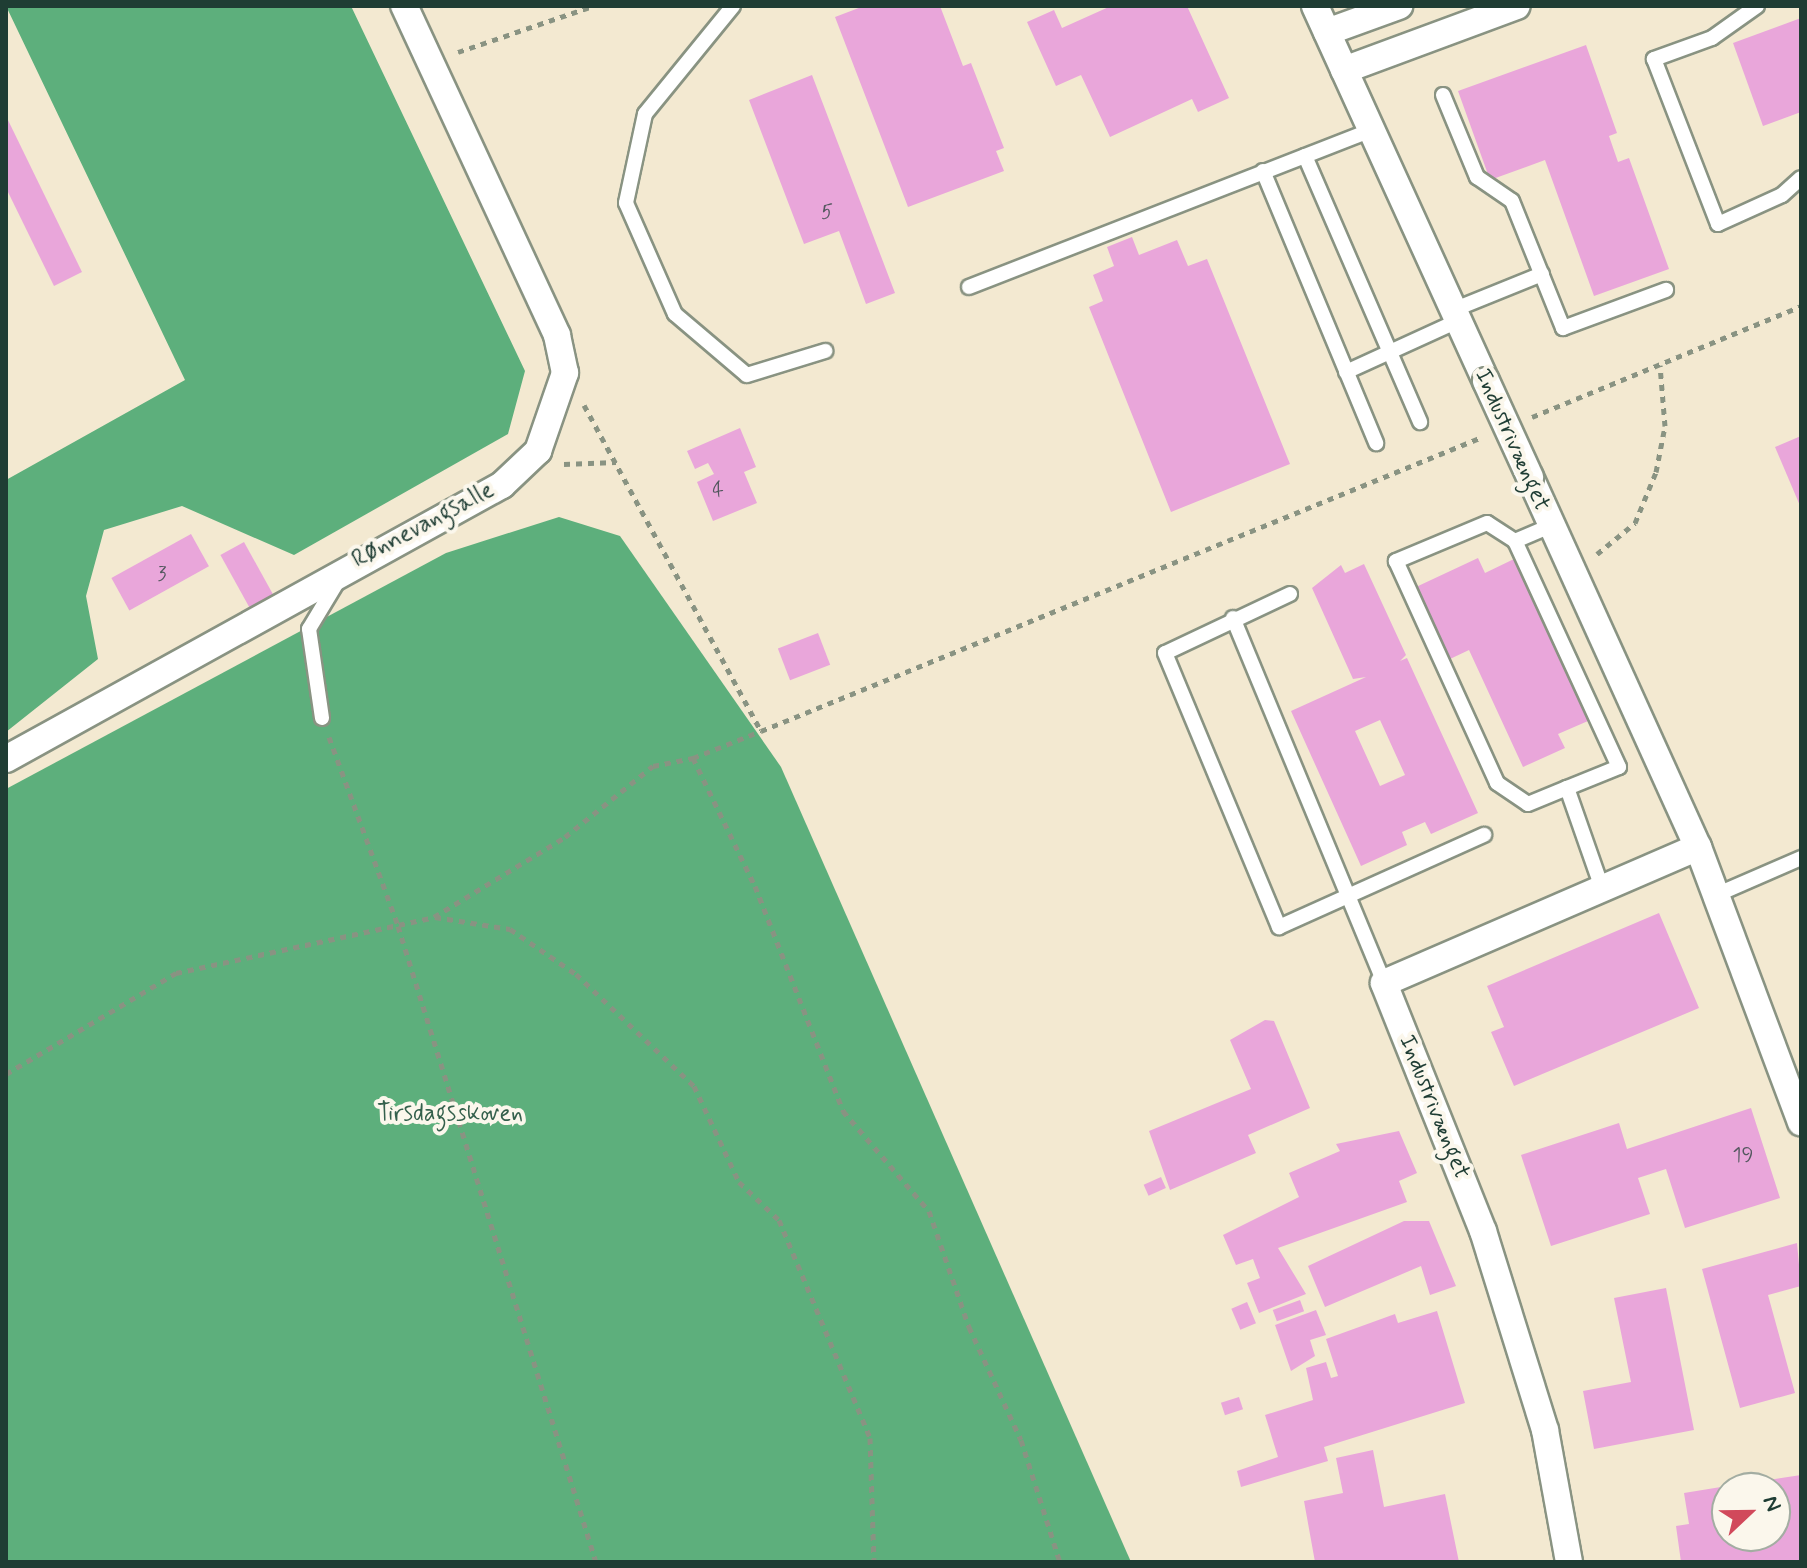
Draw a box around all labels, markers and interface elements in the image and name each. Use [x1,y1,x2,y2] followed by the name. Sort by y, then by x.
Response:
[821,200,833,224] house number: 5
[1468,364,1556,516] street label: Industrivænget
[347,476,499,574] street label: Rønnevangsalle
[712,478,724,502] house number: 4
[157,562,167,586] house number: 3
[1392,1031,1476,1183] street label: Industrivænget
[377,1100,523,1128] park label: Tirsdagsskoven
[1733,1143,1753,1167] house number: 19
[1711,1472,1791,1552] north arrow
[1756,1492,1787,1516] text: N

